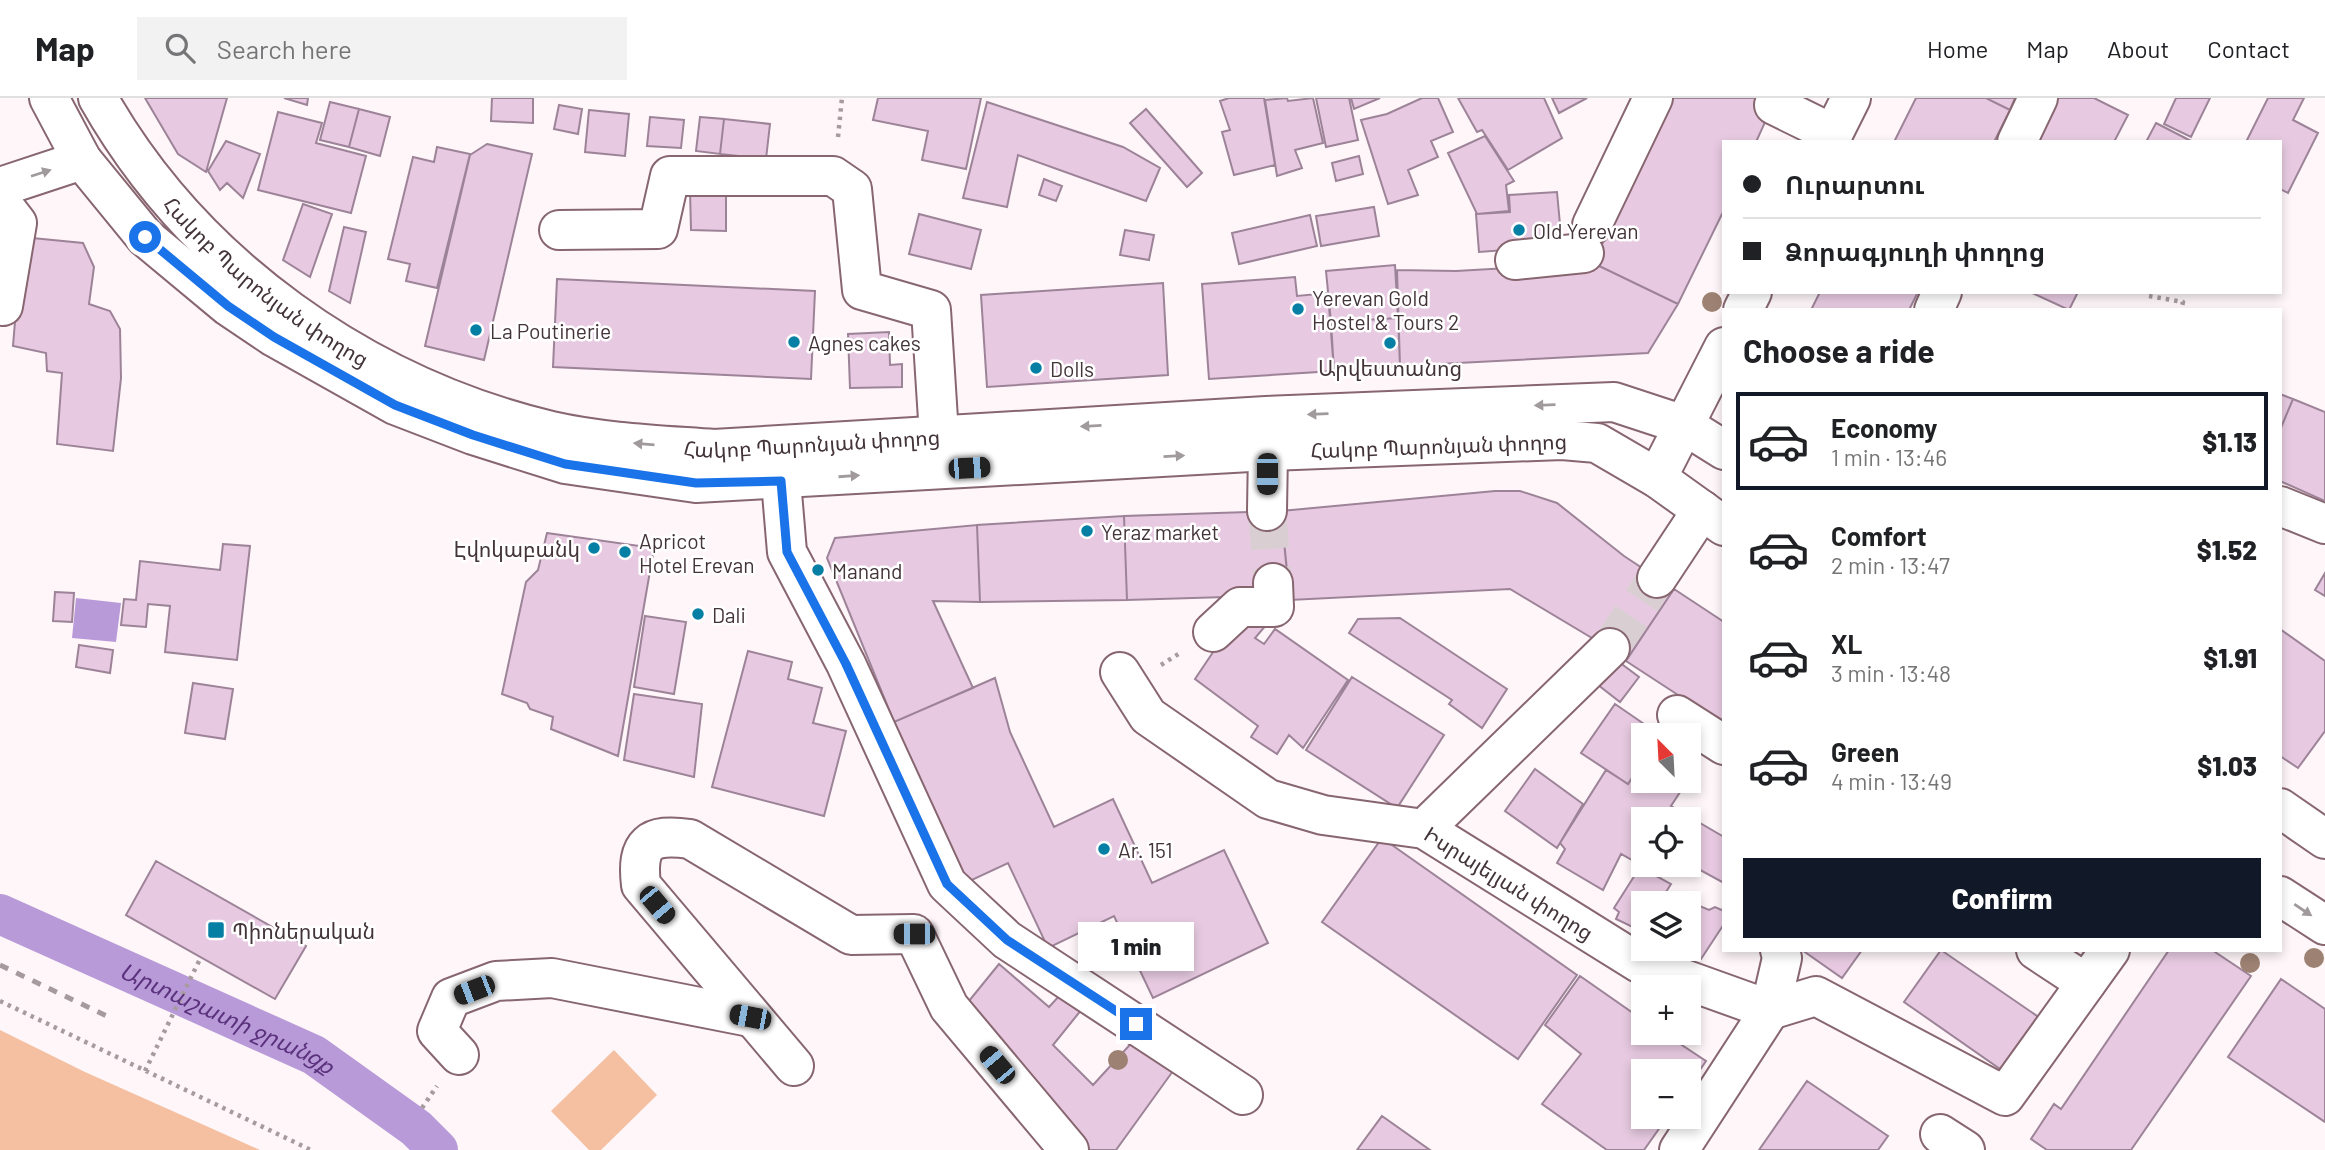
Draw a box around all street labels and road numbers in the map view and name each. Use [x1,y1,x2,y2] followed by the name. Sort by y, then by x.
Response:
[159,191,374,372] street label: Հակոբ Պարոնյան փողոց
[683,423,941,462] street label: Հակոբ Պարոնյան փողոց
[1310,427,1567,462] street label: Հակոբ Պարոնյան փողոց
[1420,820,1599,945] street label: Իսրայելյան փողոց

